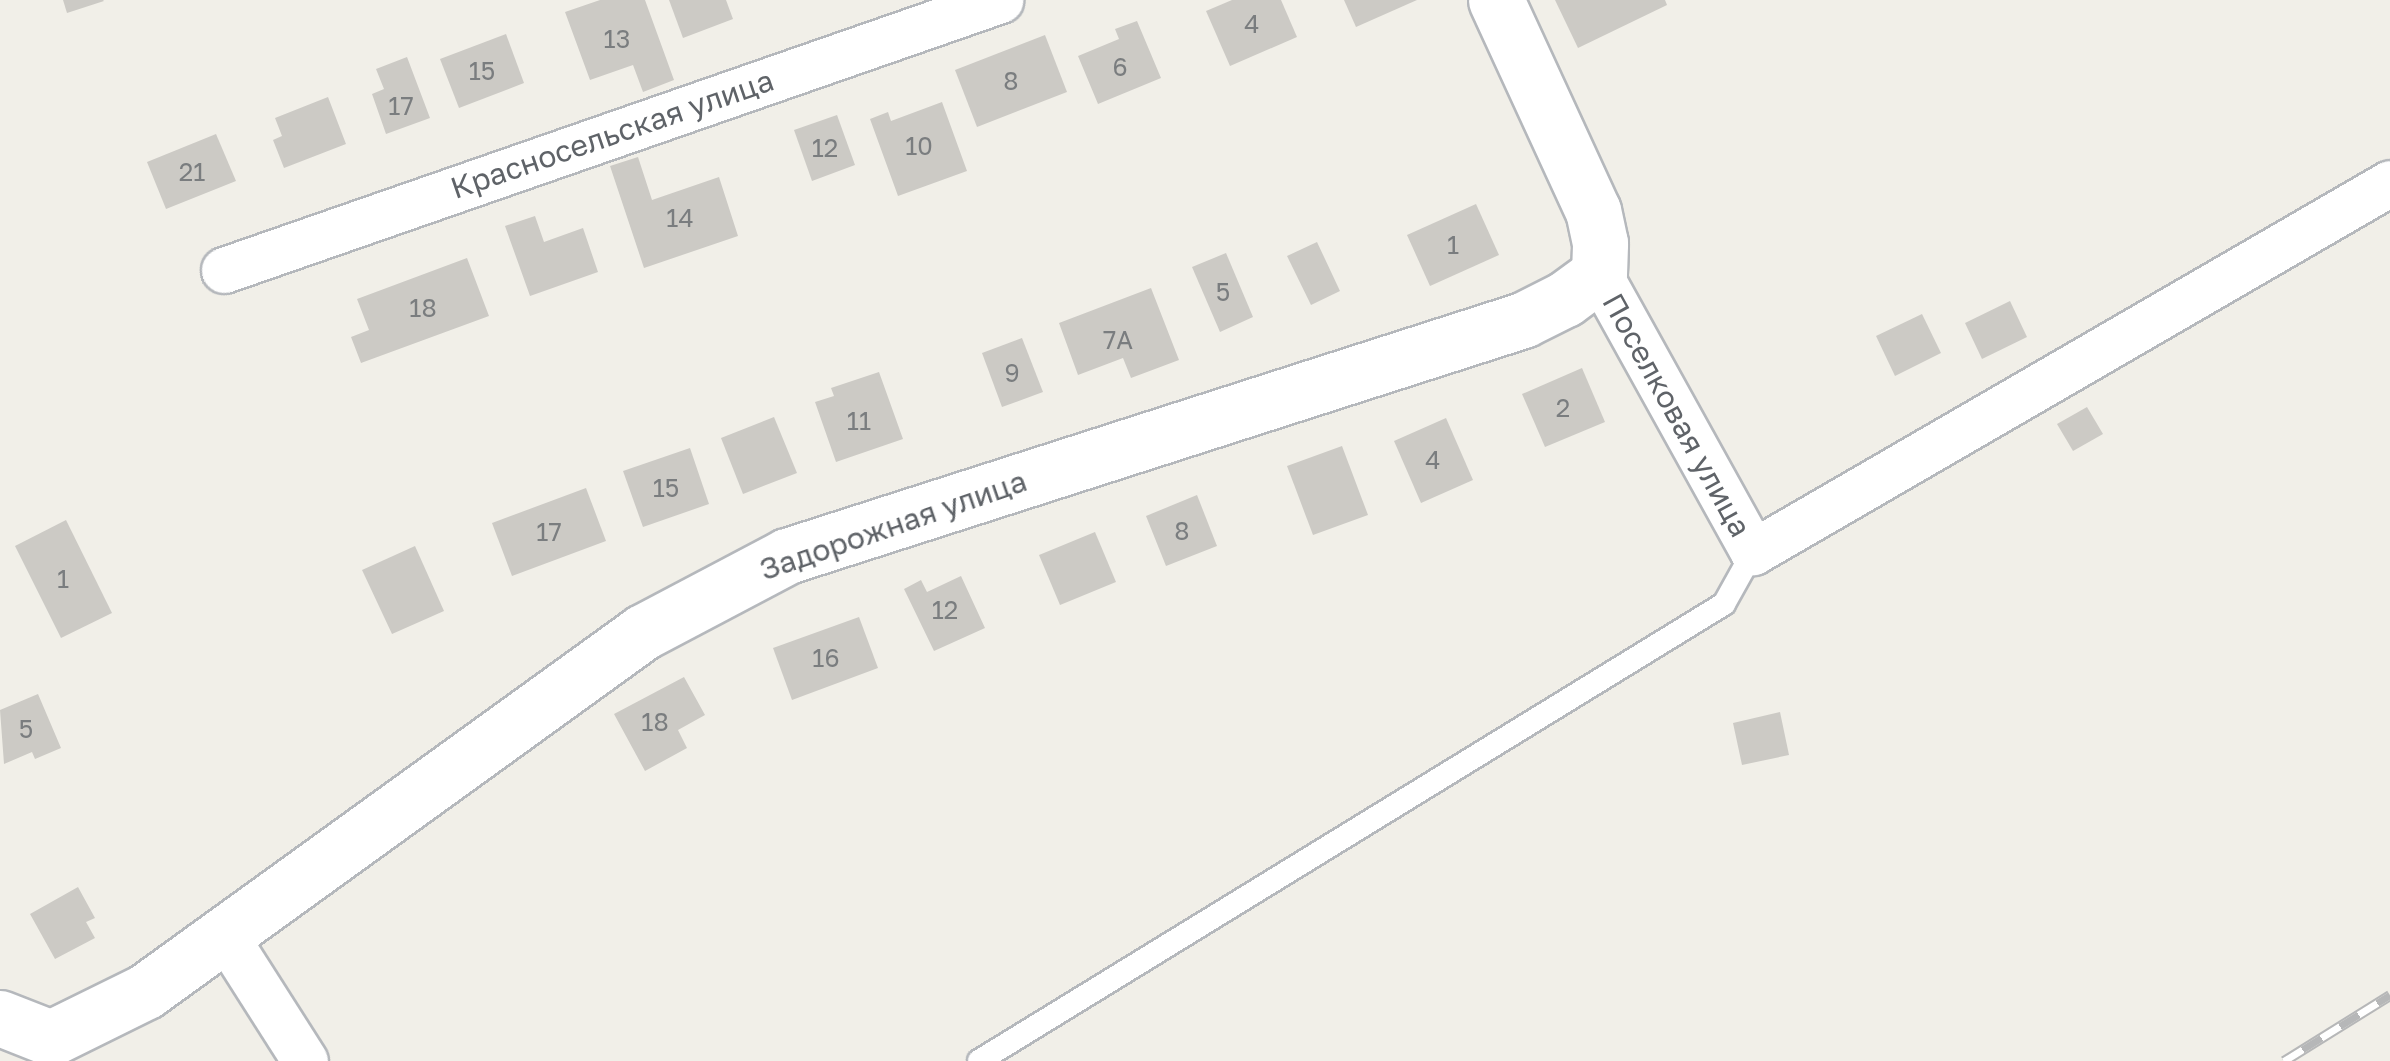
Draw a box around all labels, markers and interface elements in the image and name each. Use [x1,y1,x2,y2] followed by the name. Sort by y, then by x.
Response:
[1244,9,1260,39] house number: 4
[604,24,630,54] house number: 13
[1112,52,1128,82] house number: 6
[469,56,495,86] house number: 15
[446,62,778,206] street label: Красносельская улица
[1003,66,1019,96] house number: 8
[388,91,414,121] house number: 17
[905,131,933,161] house number: 10
[812,133,838,163] house number: 12
[179,157,205,187] house number: 21
[666,203,694,233] house number: 14
[1447,230,1459,260] house number: 1
[1216,277,1230,307] house number: 5
[1595,287,1759,543] street label: Поселковая улица
[409,293,437,323] house number: 18
[1103,325,1133,355] house number: 7А
[1004,358,1020,388] house number: 9
[1556,393,1570,423] house number: 2
[847,406,871,436] house number: 11
[1425,445,1441,475] house number: 4
[755,462,1031,588] street label: Задорожная улица
[653,473,679,503] house number: 15
[1174,516,1190,546] house number: 8
[536,517,562,547] house number: 17
[57,564,69,594] house number: 1
[932,595,958,625] house number: 12
[812,643,840,673] house number: 16
[641,707,669,737] house number: 18
[19,714,33,744] house number: 5

